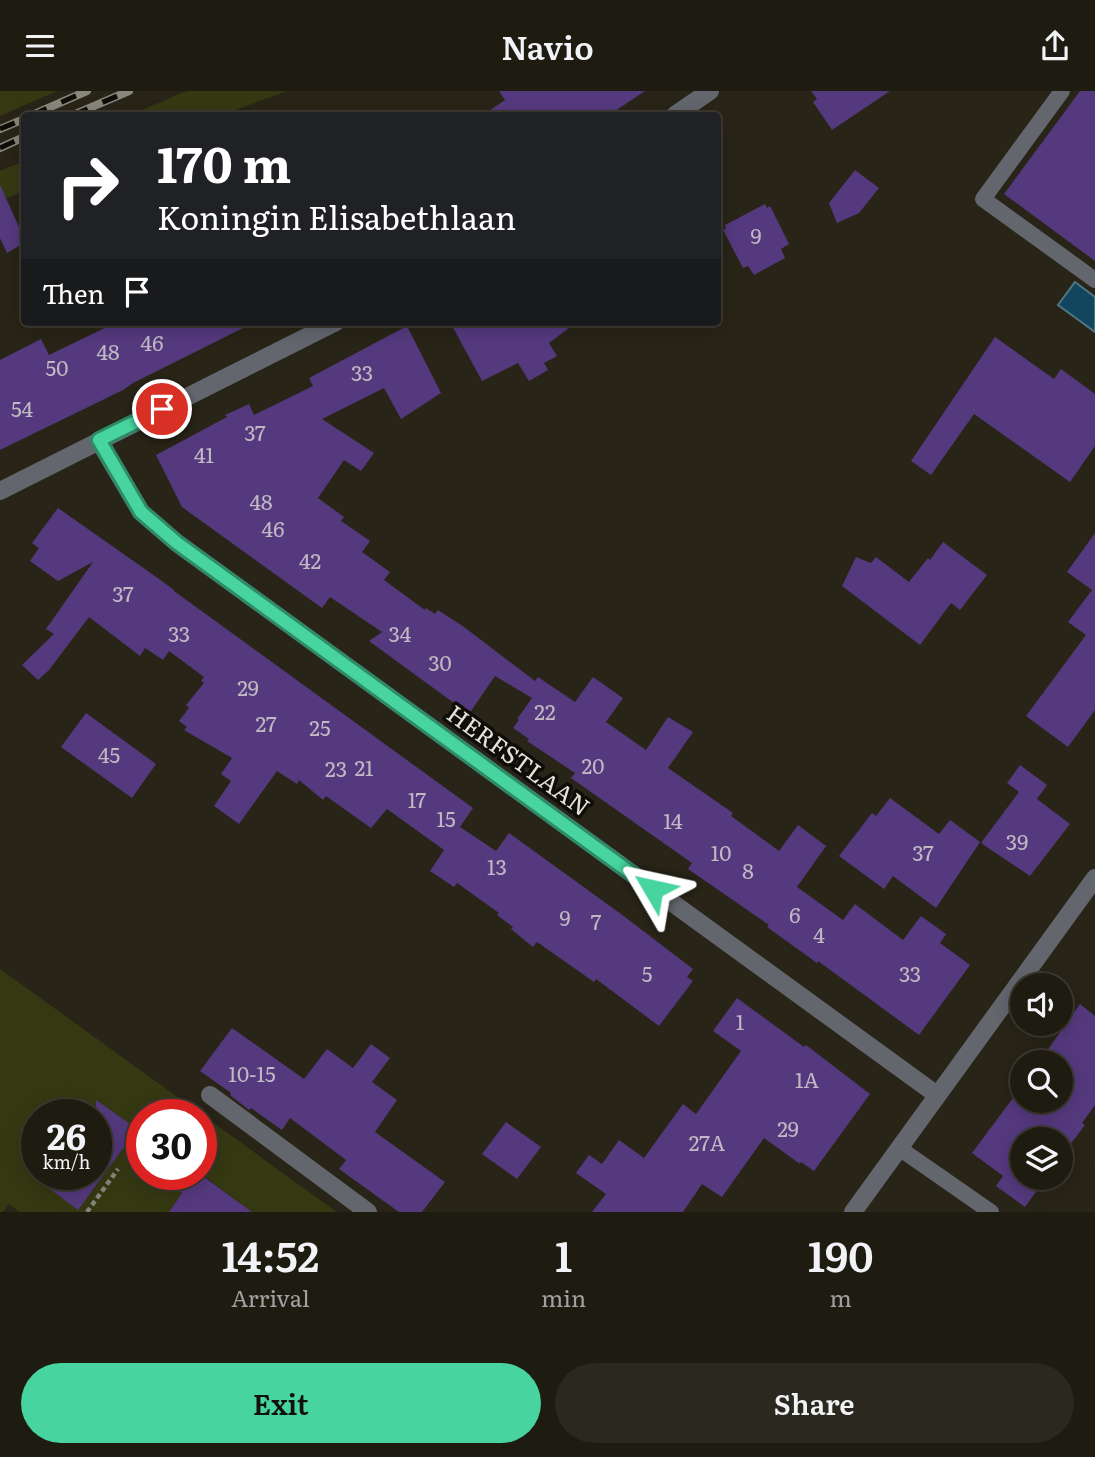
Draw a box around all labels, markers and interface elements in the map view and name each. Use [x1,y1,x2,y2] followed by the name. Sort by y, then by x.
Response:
[501,22,594,70] text: Navio
[21,27,59,65] icon: menu
[1036,27,1074,65] icon: share
[157,125,291,198] text: 170 m
[42,140,133,231] icon: right
[157,192,516,240] text: Koningin Elisabethlaan
[751,219,762,250] house number: 9
[42,273,104,312] text: Then
[118,273,156,311] icon: arrive
[141,326,163,357] house number: 46
[96,335,120,366] house number: 48
[46,351,68,382] house number: 50
[351,356,373,387] house number: 33
[132,379,192,439] pin
[143,390,181,428] icon: arrive
[11,392,34,423] house number: 54
[244,416,266,447] house number: 37
[194,438,215,469] house number: 41
[249,485,273,516] house number: 48
[262,512,284,543] house number: 46
[299,544,321,575] house number: 42
[112,577,134,608] house number: 37
[168,617,190,648] house number: 33
[389,617,412,648] house number: 34
[428,646,452,677] house number: 30
[237,671,259,702] house number: 29
[441,695,598,823] street label: HERFSTLAAN
[534,695,556,726] house number: 22
[255,707,277,738] house number: 27
[309,711,331,742] house number: 25
[98,738,120,769] house number: 45
[582,749,604,780] house number: 20
[354,751,374,782] house number: 21
[325,752,347,783] house number: 23
[408,783,427,814] house number: 17
[436,802,456,833] house number: 15
[663,804,683,835] house number: 14
[1006,825,1028,856] house number: 39
[711,836,731,867] house number: 10
[912,836,934,867] house number: 37
[487,850,507,881] house number: 13
[616,852,690,926] position arrow
[742,854,754,885] house number: 8
[789,898,801,929] house number: 6
[560,901,571,932] house number: 9
[591,905,602,936] house number: 7
[813,918,825,949] house number: 4
[642,957,652,988] house number: 5
[899,957,921,988] house number: 33
[1010,973,1073,1190] map controls
[1010,973,1073,1036] button: sound
[736,1005,745,1036] house number: 1
[1010,1050,1073,1113] button: search
[228,1057,276,1088] house number: 10-15
[795,1063,820,1094] house number: 1A
[126,1099,217,1190] speed limit sign: 30
[47,1109,86,1161] text: 26
[777,1112,799,1143] house number: 29
[689,1126,726,1157] house number: 27A
[1010,1127,1073,1190] button: layers
[43,1148,90,1175] text: km/h
[222,1223,319,1285] text: 14:52
[555,1223,572,1285] text: 1
[808,1223,873,1285] text: 190
[231,1280,310,1314] text: Arrival
[541,1280,586,1314] text: min
[829,1280,852,1314] text: m
[21,1363,541,1443] button: Exit
[555,1363,1074,1443] button: Share

